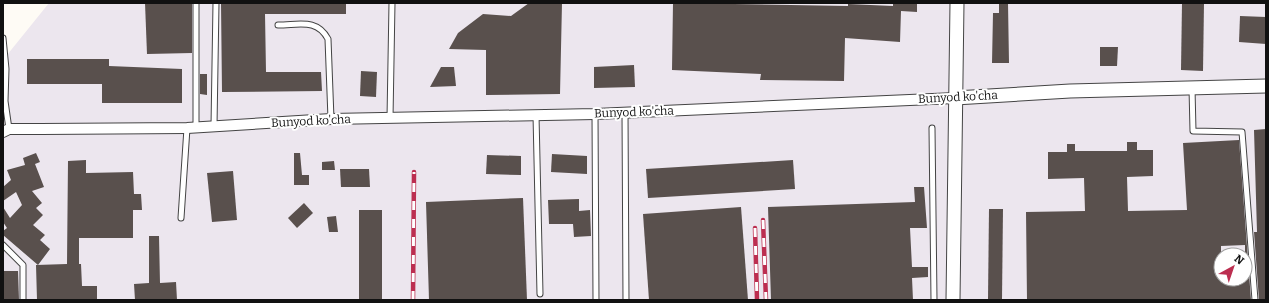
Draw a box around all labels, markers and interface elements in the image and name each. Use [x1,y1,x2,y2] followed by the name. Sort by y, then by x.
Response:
[918,88,999,106] street label: Bunyod ko'cha
[594,104,675,120] street label: Bunyod ko'cha
[271,112,352,130] street label: Bunyod ko'cha
[1213,247,1253,287] north arrow
[1232,252,1247,268] text: N

